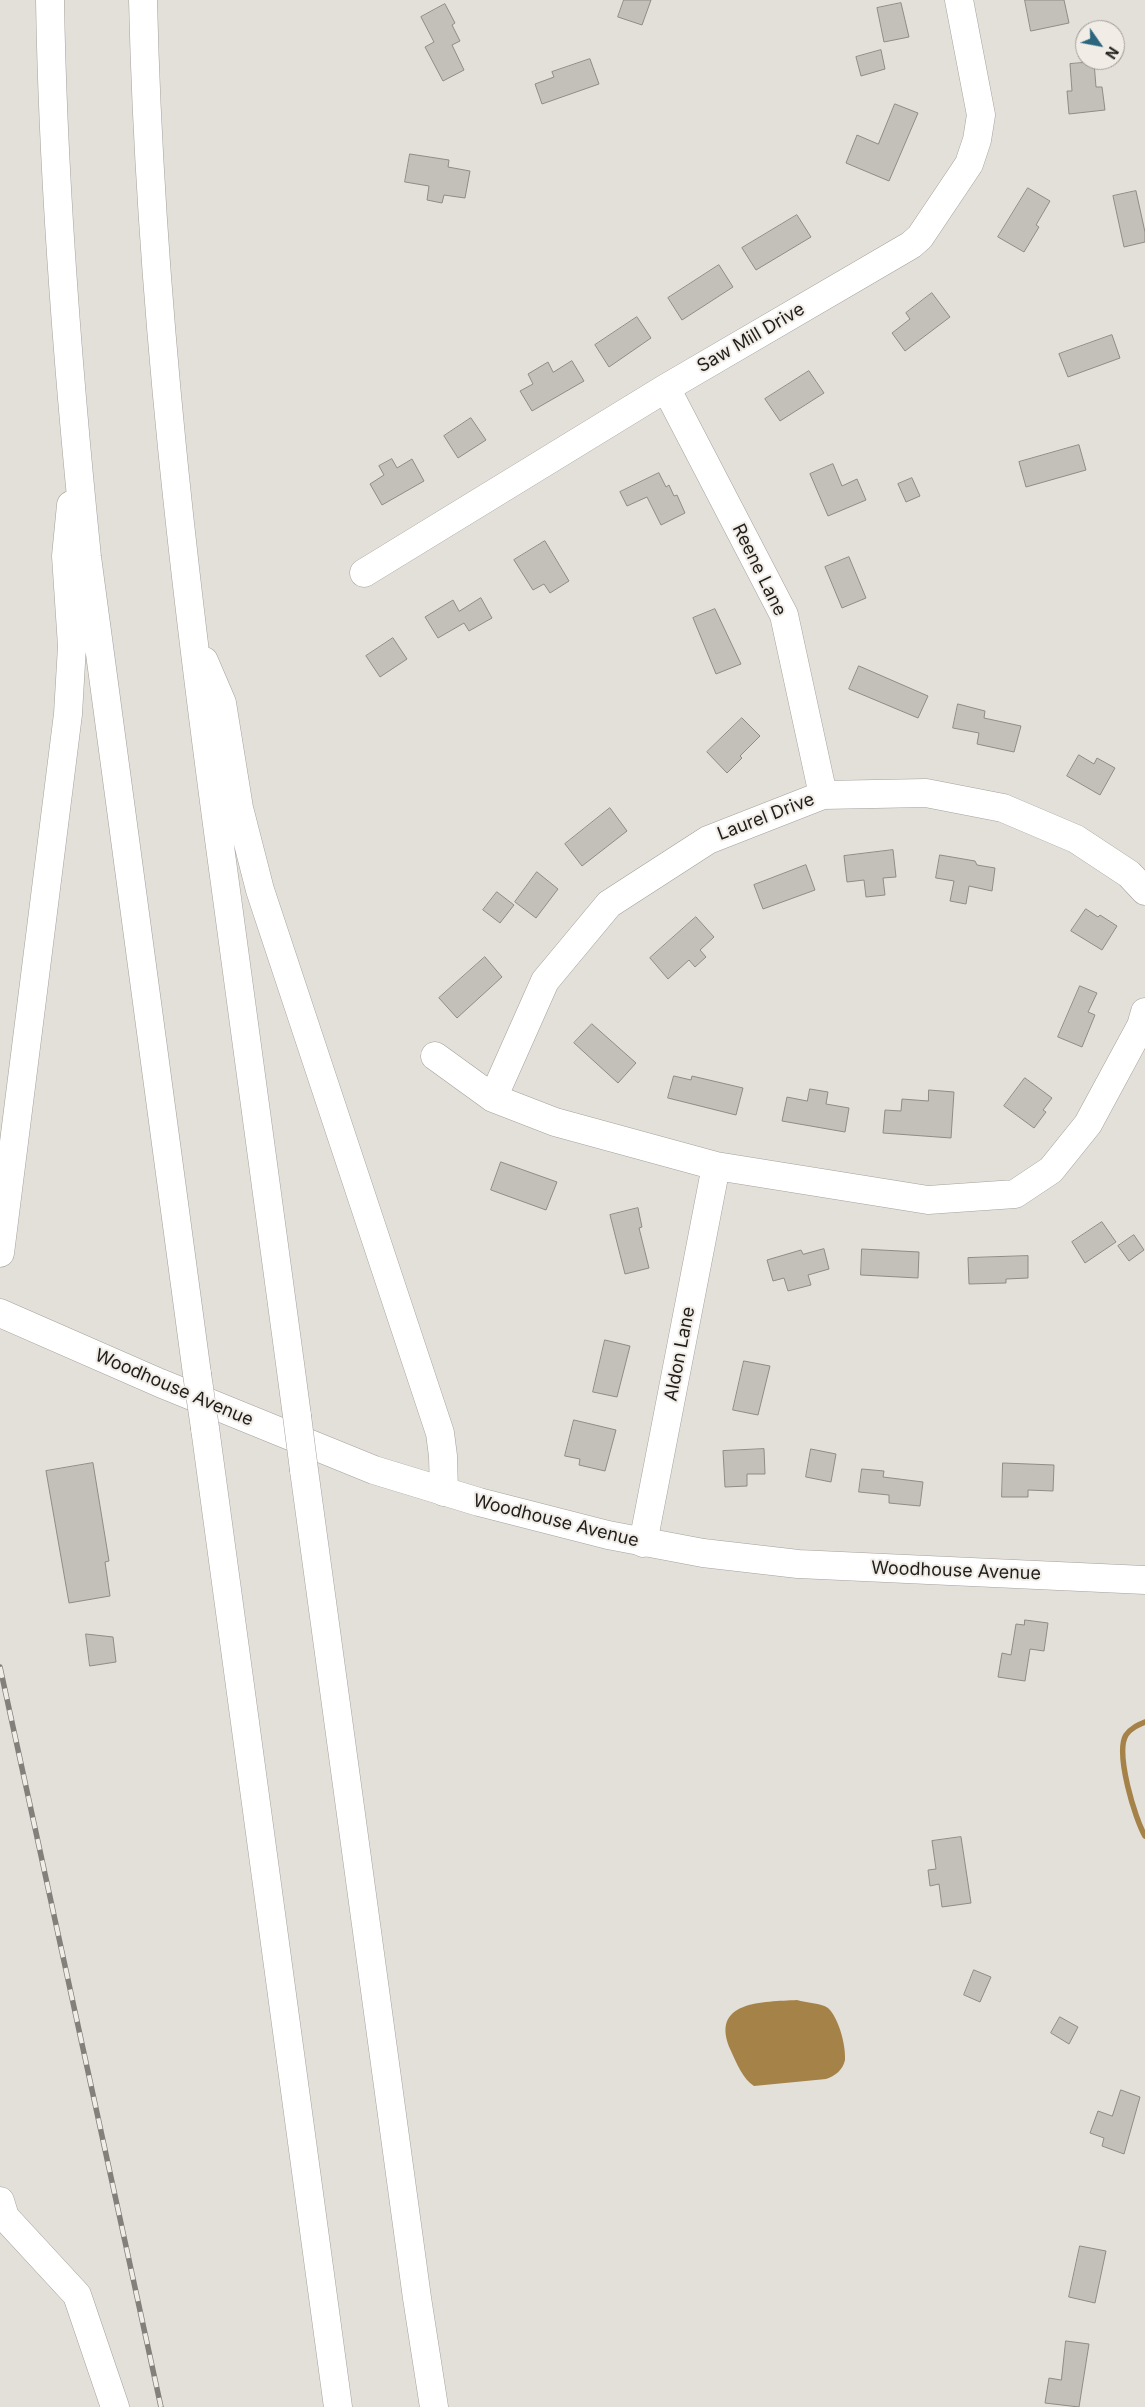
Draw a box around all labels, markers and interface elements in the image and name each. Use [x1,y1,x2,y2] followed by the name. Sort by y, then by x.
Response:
[1075,20,1125,70] north arrow
[1102,44,1122,62] text: N
[693,299,809,377] street label: Saw Mill Drive
[727,520,791,620] street label: Reene Lane
[715,789,817,845] street label: Laurel Drive
[660,1305,700,1403] street label: Aldon Lane
[92,1345,256,1431] street label: Woodhouse Avenue
[471,1490,641,1552] street label: Woodhouse Avenue
[871,1557,1041,1585] street label: Woodhouse Avenue

